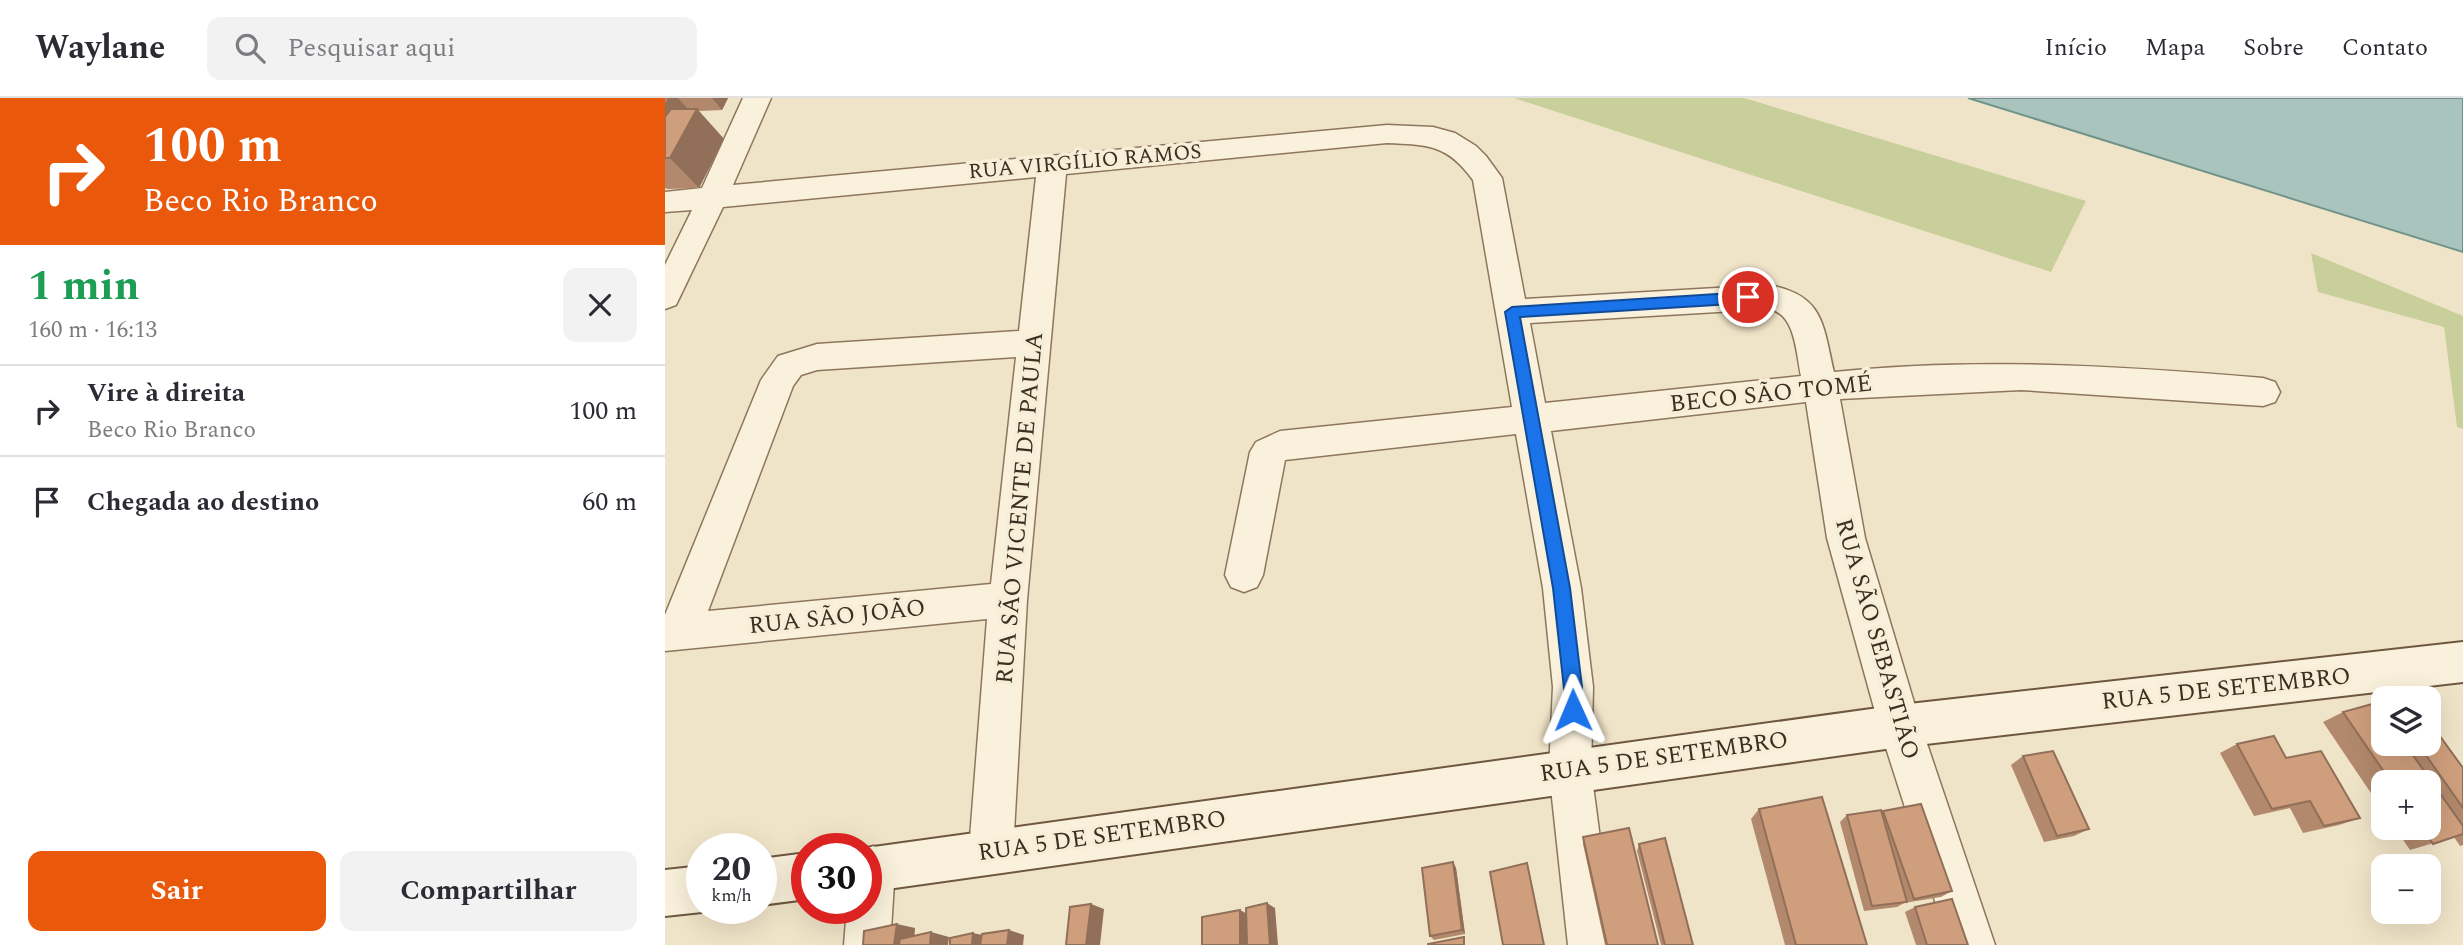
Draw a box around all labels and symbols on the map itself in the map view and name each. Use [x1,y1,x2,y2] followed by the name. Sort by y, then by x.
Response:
[967,136,1203,188] street label: RUA VIRGÍLIO RAMOS
[1718,267,1778,327] pin
[987,331,1053,685] street label: RUA SÃO VICENTE DE PAULA
[1668,365,1874,423] street label: BECO SÃO TOMÉ
[1825,514,1929,764] street label: RUA SÃO SEBASTIÃO
[747,590,927,644] street label: RUA SÃO JOÃO
[2100,658,2352,720] street label: RUA 5 DE SETEMBRO
[1536,673,1610,747] position arrow
[1538,722,1790,792] street label: RUA 5 DE SETEMBRO
[976,801,1228,871] street label: RUA 5 DE SETEMBRO
[791,833,882,924] speed limit sign: 30

